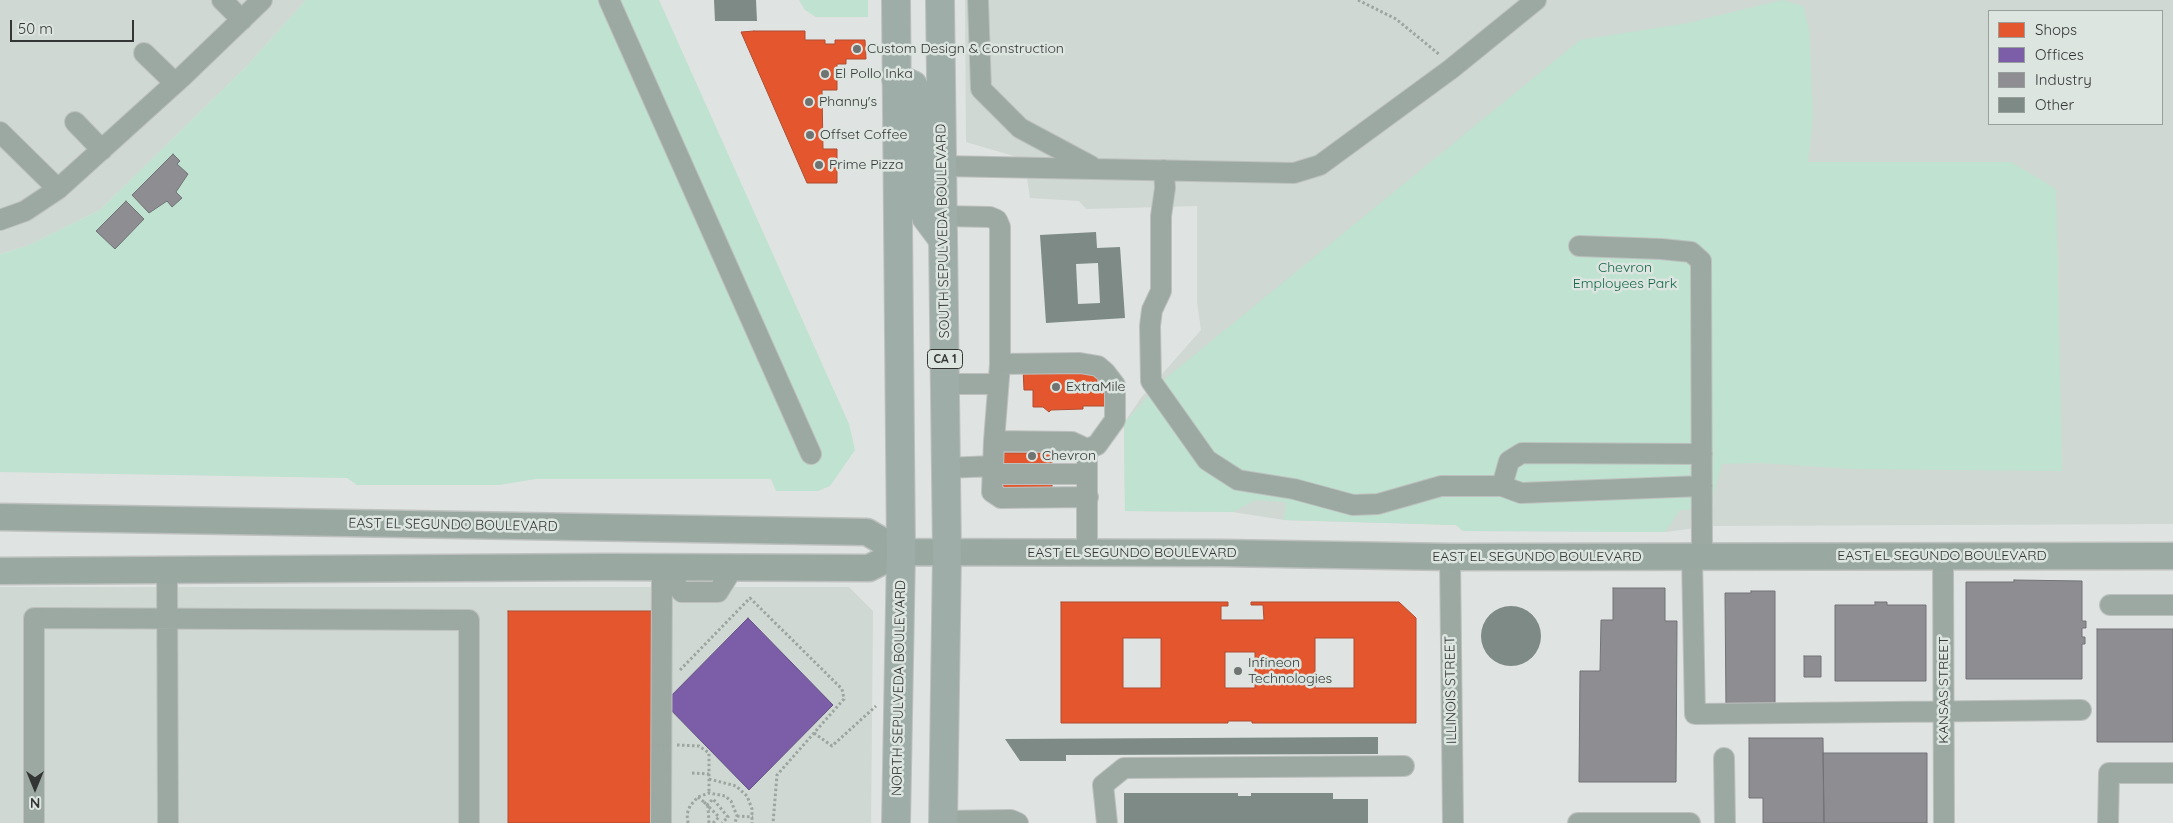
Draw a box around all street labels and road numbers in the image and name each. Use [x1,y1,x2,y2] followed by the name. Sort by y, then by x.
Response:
[933,124,953,338] street label: SOUTH SEPULVEDA BOULEVARD
[928,349,962,368] road number: CA 1
[348,515,558,535] street label: EAST EL SEGUNDO BOULEVARD
[1027,545,1237,561] street label: EAST EL SEGUNDO BOULEVARD
[1837,548,2047,564] street label: EAST EL SEGUNDO BOULEVARD
[1432,549,1642,565] street label: EAST EL SEGUNDO BOULEVARD
[889,580,909,796] street label: NORTH SEPULVEDA BOULEVARD
[1442,636,1460,744] street label: ILLINOIS STREET
[1936,636,1952,744] street label: KANSAS STREET

